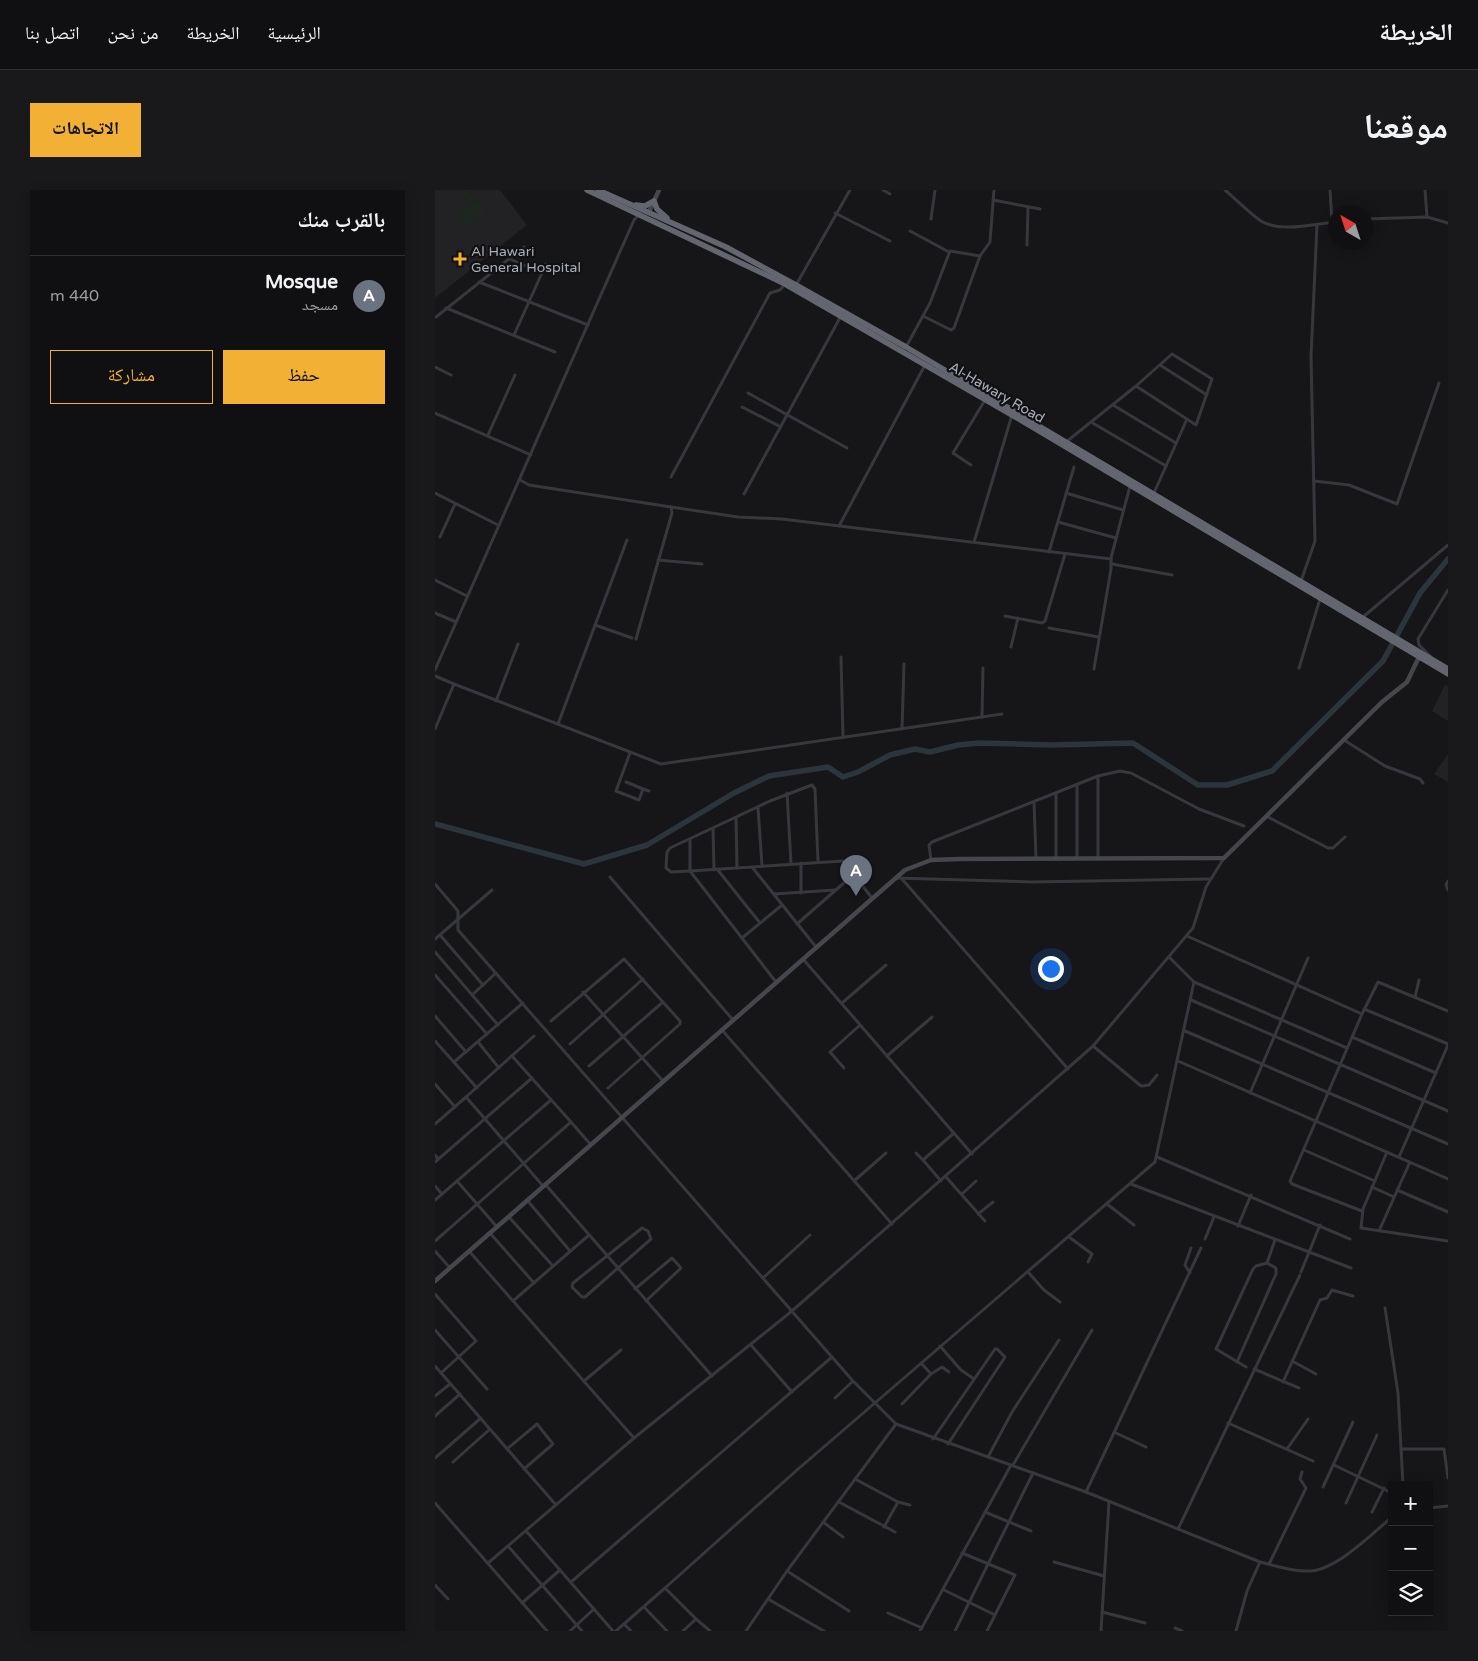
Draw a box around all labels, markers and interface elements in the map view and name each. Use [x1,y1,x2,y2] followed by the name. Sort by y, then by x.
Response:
[1379,18,1453,47] text: الخريطة
[25,22,80,44] text: اتصل بنا
[108,22,158,44] text: من نحن
[186,22,239,44] text: الخريطة
[267,22,321,44] text: الرئيسية
[30,103,141,157] button: الاتجاهات
[1363,106,1448,148] text: موقعنا
[1328,205,1373,250] north arrow
[298,208,385,233] text: بالقرب منك
[471,243,581,276] place label: Al Hawari General Hospital
[453,252,467,266] marker: Al Hawari General Hospital
[265,271,338,293] text: Mosque
[50,286,99,306] text: 440 m
[363,286,375,306] text: A
[302,295,338,315] text: مسجد
[50,350,213,404] button: مشاركة
[223,350,385,404] button: حفظ
[946,358,1048,427] street label: Al-Hawary Road
[840,855,872,896] pin: A
[1038,956,1064,982] your location
[1388,1481,1433,1616] map controls
[1388,1481,1433,1526] button: +
[1388,1526,1433,1571] button: −
[1388,1571,1433,1616] button: layers

